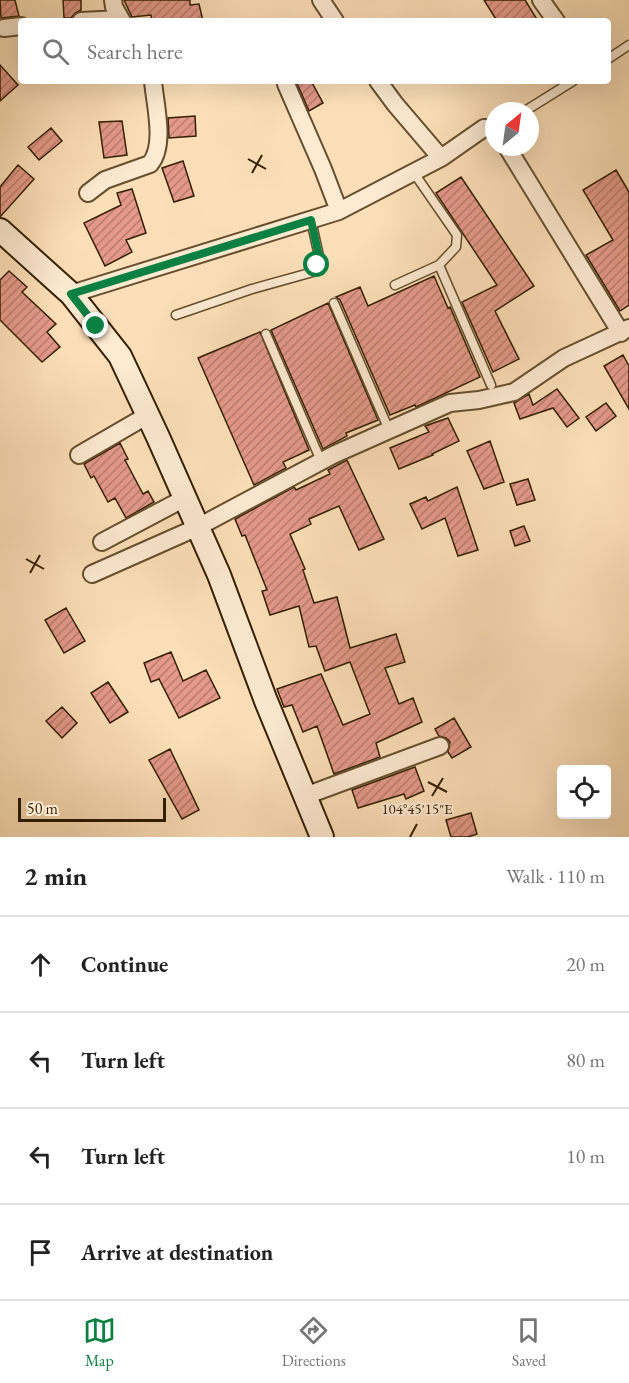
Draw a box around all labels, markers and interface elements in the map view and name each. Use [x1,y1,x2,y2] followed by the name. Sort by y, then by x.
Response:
[18,18,611,84] search box
[39,35,72,68] icon: search
[87,37,182,66] text: Search here
[485,102,539,156] north arrow
[303,251,329,277] route start
[82,312,108,338] route end
[557,765,611,819] map controls
[557,765,611,819] button: locate
[18,795,166,822] scale bar
[27,798,58,819] text: 50 m
[381,799,453,818] text: 104°45'15"E
[24,859,87,893] text: 2 min
[506,863,605,889] text: Walk · 110 m
[24,948,57,981] icon: ahead
[81,950,168,979] text: Continue
[566,951,605,977] text: 20 m
[24,1044,57,1077] icon: left
[81,1046,165,1075] text: Turn left
[566,1047,605,1073] text: 80 m
[24,1140,57,1173] icon: left
[81,1142,165,1171] text: Turn left
[566,1143,605,1169] text: 10 m
[24,1236,57,1269] icon: arrive
[81,1238,273,1267] text: Arrive at destination
[83,1314,116,1371] tab: Map
[282,1314,346,1371] tab: Directions
[512,1314,546,1371] tab: Saved

